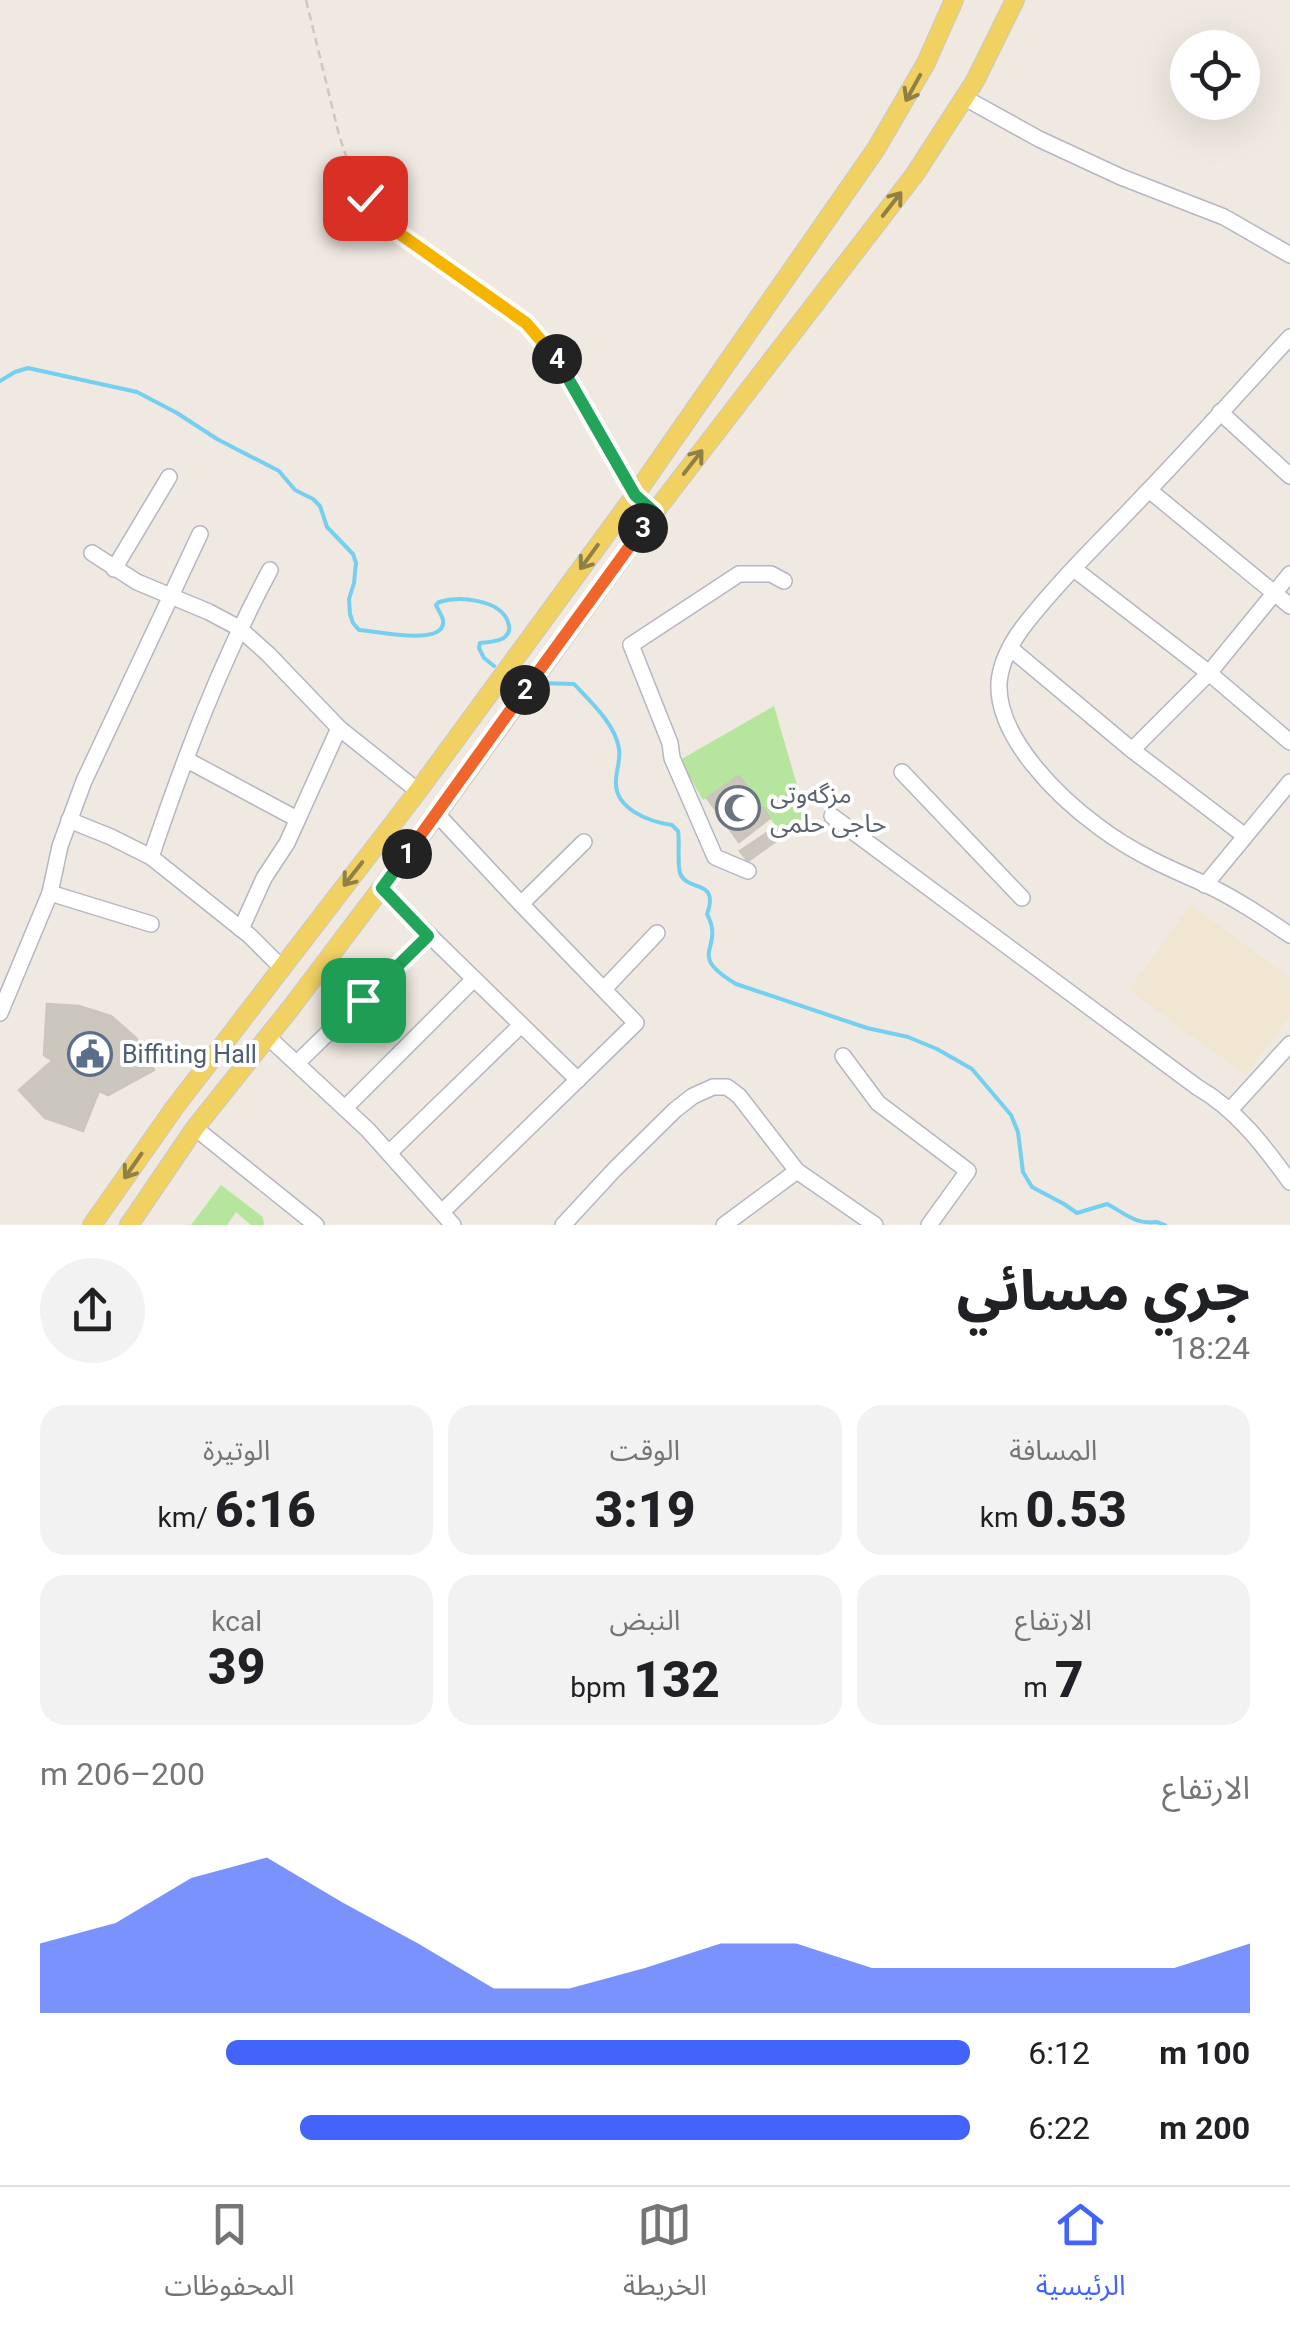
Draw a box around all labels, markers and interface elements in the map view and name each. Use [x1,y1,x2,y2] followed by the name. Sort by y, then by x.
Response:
[1170,30,1260,120] map controls
[1170,30,1260,120] button: locate
[902,73,922,103] one-way arrow
[323,156,408,241] pin
[338,171,393,226] icon: check
[880,192,902,218] one-way arrow
[532,334,582,384] pin: 4
[549,342,565,375] text: 4
[682,449,703,476] one-way arrow
[618,503,668,553] pin: 3
[635,511,651,544] text: 3
[579,543,600,571] one-way arrow
[500,665,550,715] pin: 2
[517,673,533,706] text: 2
[770,780,886,838] place label: مزگەوتی حاجی حلمی
[715,785,761,831] mosque icon: مزگەوتی حاجی حلمی
[382,829,432,879] pin: 1
[399,837,415,870] text: 1
[343,860,364,887] one-way arrow
[321,958,406,1043] pin
[336,973,391,1028] icon: arrive
[67,1031,113,1077] public building icon: Biffiting Hall
[122,1040,257,1069] place label: Biffiting Hall
[123,1152,144,1179] one-way arrow
[40,1258,145,1363] button: share
[957,1259,1250,1323] text: جري مسائي
[1170,1329,1250,1367] text: 18:24
[203,1434,270,1467] text: الوتيرة
[610,1434,680,1467] text: الوقت
[1009,1434,1097,1467] text: المسافة
[215,1481,316,1539] text: 6:16
[594,1481,696,1539] text: 3:19
[1026,1481,1127,1539] text: 0.53
[158,1501,215,1534] text: /km
[980,1501,1026,1534] text: km
[610,1604,681,1637] text: النبض
[1015,1604,1092,1637] text: الارتفاع
[211,1605,262,1638] text: kcal
[208,1638,266,1696] text: 39
[633,1651,720,1709] text: 132
[1055,1651,1084,1709] text: 7
[570,1671,633,1704] text: bpm
[1023,1671,1055,1704] text: m
[40,1755,205,1793] text: 200–206 m
[1162,1769,1250,1807] text: الارتفاع
[1028,2034,1090,2072] text: 6:12
[1159,2034,1250,2072] text: 100 m
[1028,2109,1090,2147] text: 6:22
[1159,2109,1250,2147] text: 200 m
[164,2197,294,2316] tab: المحفوظات
[623,2197,707,2316] tab: الخريطة
[1036,2197,1126,2316] tab: الرئيسية

